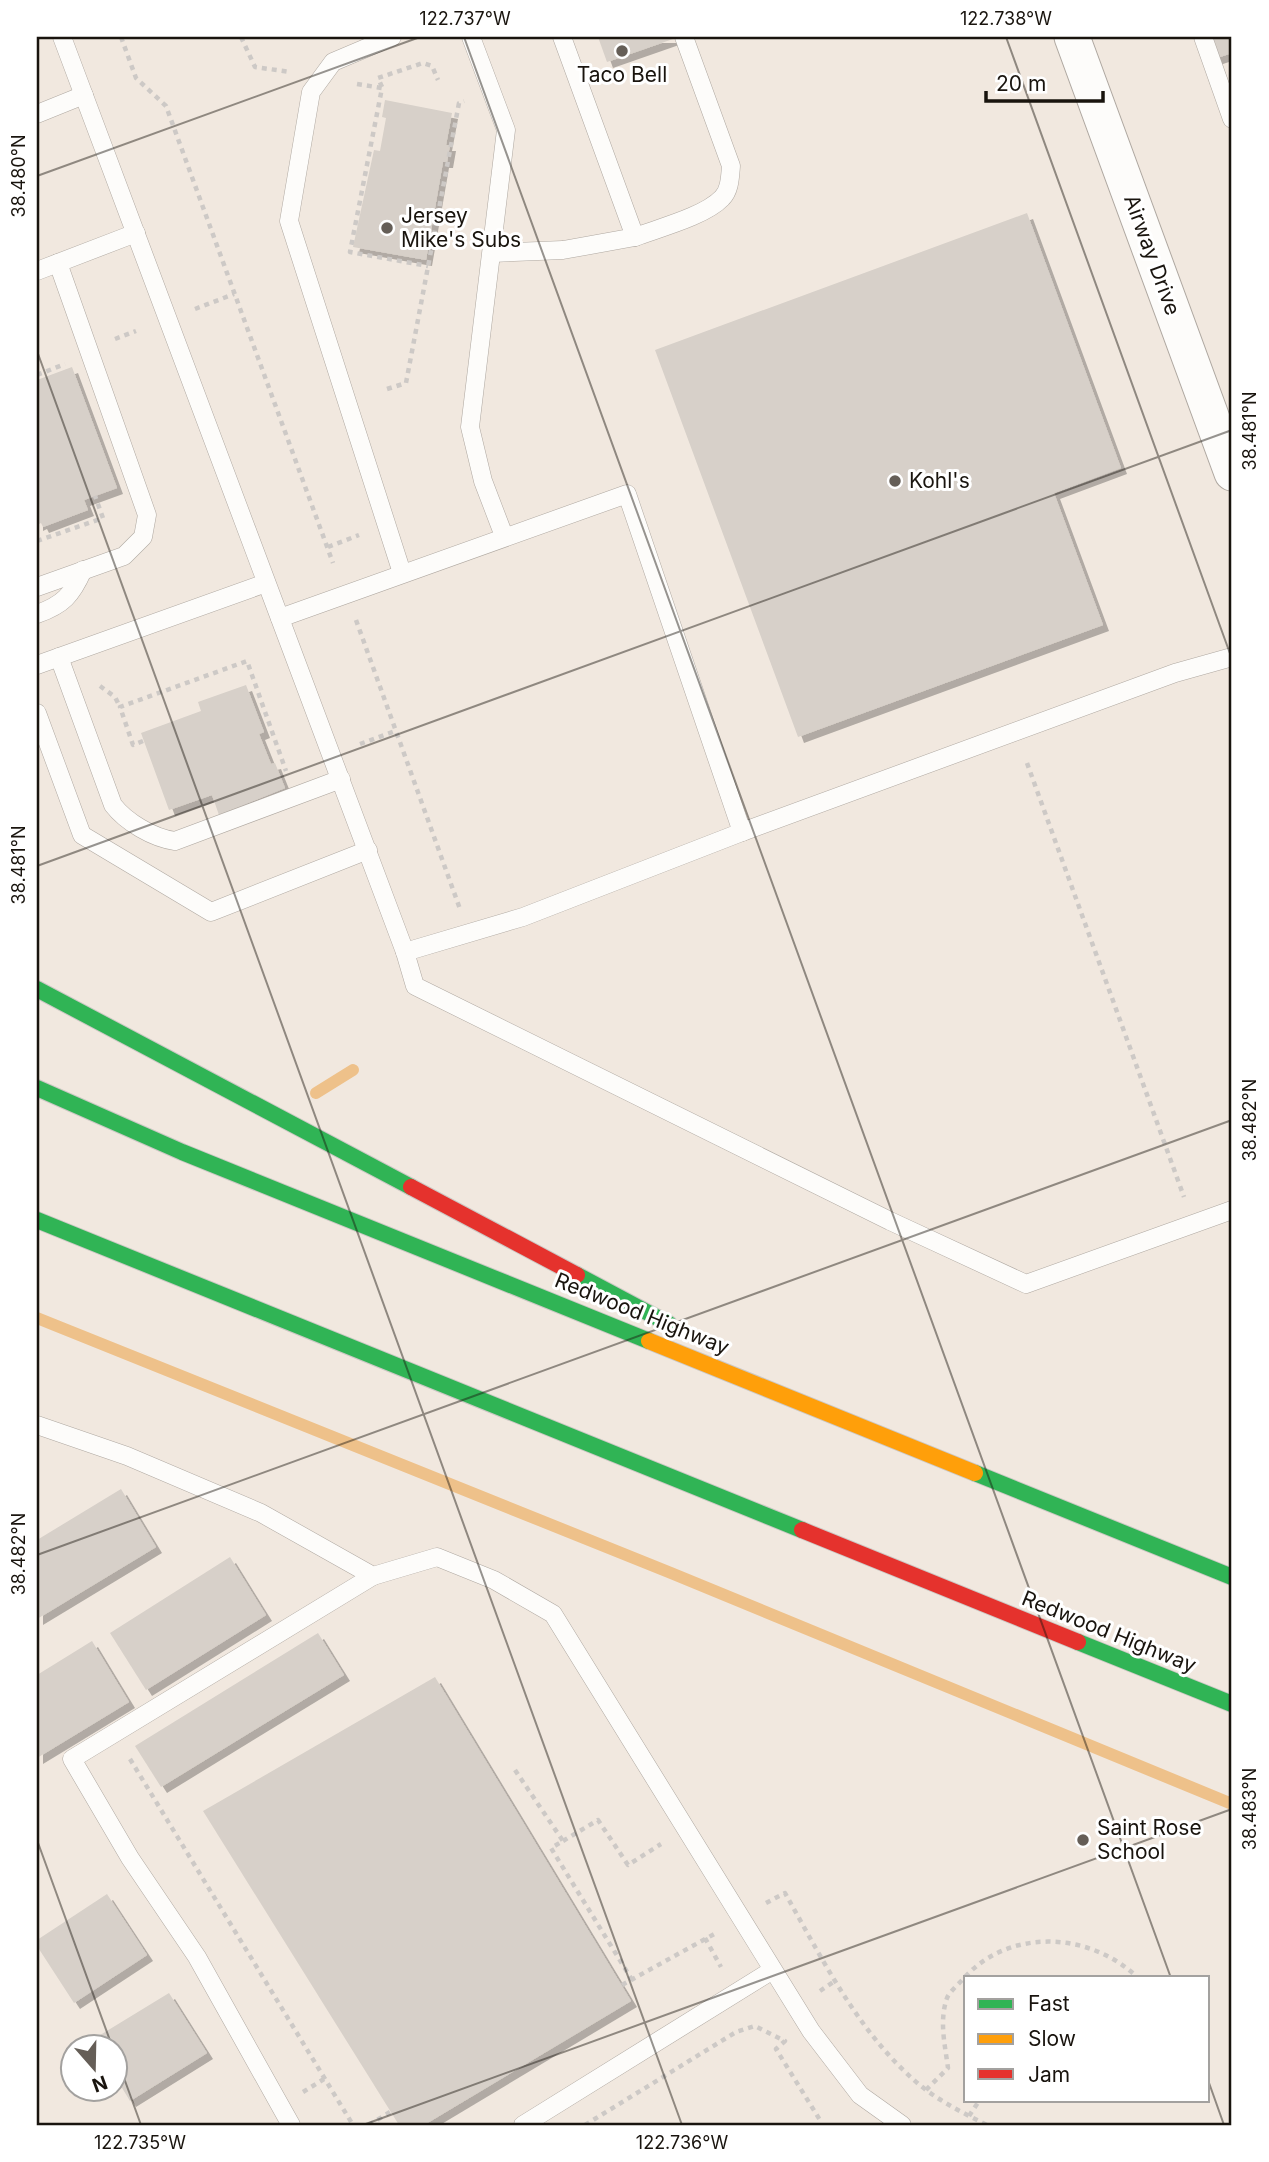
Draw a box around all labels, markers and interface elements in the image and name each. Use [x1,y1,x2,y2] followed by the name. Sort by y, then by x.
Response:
[419,8,511,29] text: 122.737°W
[960,8,1052,29] text: 122.738°W
[614,43,630,59] marker: Taco Bell
[986,60,1103,104] scale bar
[577,62,667,87] place label: Taco Bell
[996,71,1046,96] text: 20 m
[8,135,29,217] text: 38.480°N
[1119,191,1186,318] street label: Airway Drive
[401,203,521,252] place label: Jersey Mike's Subs
[379,220,395,236] marker: Jersey Mike's Subs
[1239,392,1260,470] text: 38.481°N
[909,468,970,493] place label: Kohl's
[887,473,903,489] marker: Kohl's
[8,826,29,904] text: 38.481°N
[1239,1079,1260,1161] text: 38.482°N
[551,1267,733,1360] street label: Redwood Highway
[8,1513,29,1595] text: 38.482°N
[1018,1585,1200,1678] street label: Redwood Highway
[1239,1768,1260,1850] text: 38.483°N
[1097,1815,1202,1864] place label: Saint Rose School
[1075,1832,1091,1848] marker: Saint Rose School
[964,1976,1210,2102] legend
[1028,1991,1070,2016] text: Fast
[1028,2026,1076,2051] text: Slow
[60,2032,130,2102] north arrow
[1028,2062,1070,2087] text: Jam
[89,2070,110,2097] text: N
[94,2132,186,2153] text: 122.735°W
[636,2132,728,2153] text: 122.736°W

